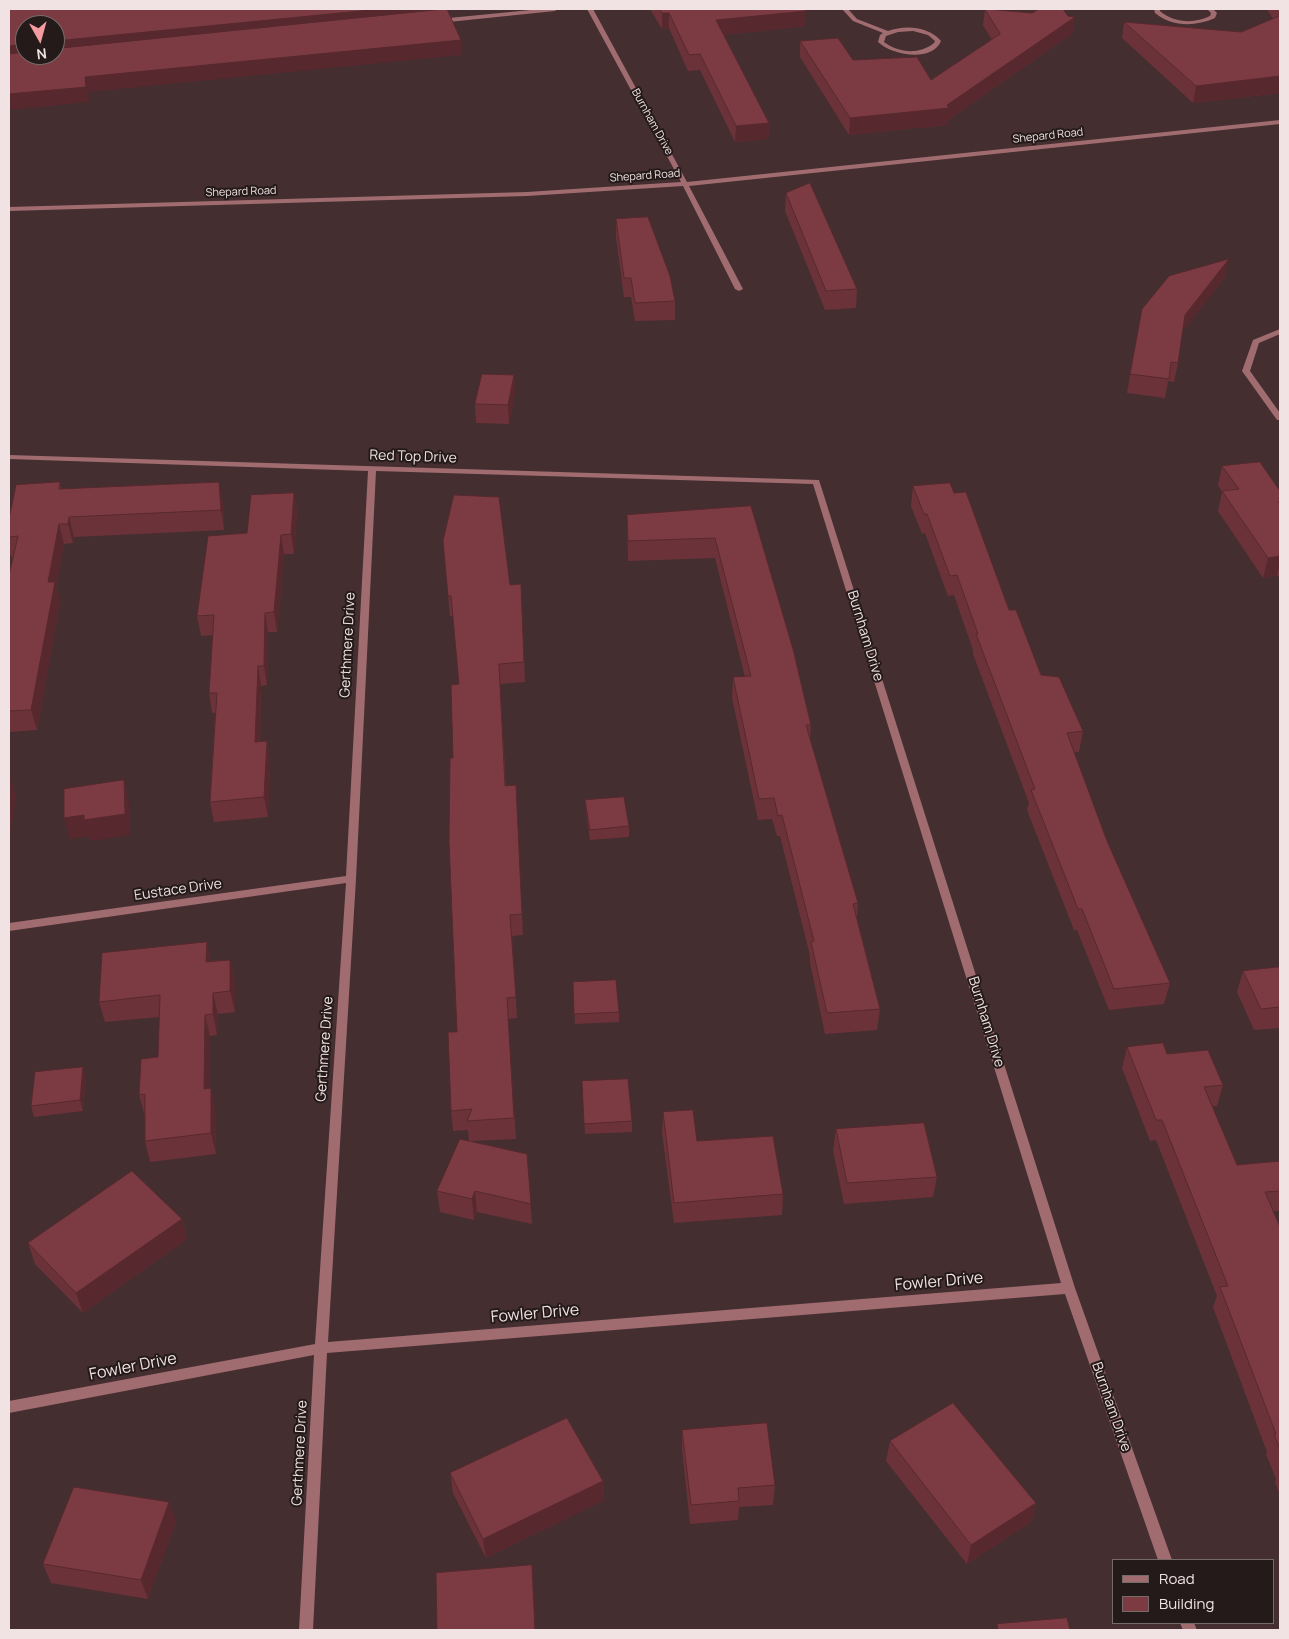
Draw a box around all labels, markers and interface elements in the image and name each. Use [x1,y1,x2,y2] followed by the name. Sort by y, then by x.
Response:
[15,15,65,65] north arrow
[36,44,48,64] text: N
[628,87,676,157] street label: Burnham Drive
[1012,126,1084,146] street label: Shepard Road
[609,167,681,185] street label: Shepard Road
[205,184,277,200] street label: Shepard Road
[369,447,457,467] street label: Red Top Drive
[843,589,887,683] street label: Burnham Drive
[337,592,359,698] street label: Gerthmere Drive
[133,876,223,904] street label: Eustace Drive
[964,975,1008,1069] street label: Burnham Drive
[313,996,337,1102] street label: Gerthmere Drive
[894,1269,984,1295] street label: Fowler Drive
[490,1301,580,1327] street label: Fowler Drive
[88,1349,178,1385] street label: Fowler Drive
[1088,1360,1134,1454] street label: Burnham Drive
[289,1400,311,1506] street label: Gerthmere Drive
[1112,1559,1274,1624] legend
[1159,1568,1195,1589] text: Road
[1159,1593,1214,1614] text: Building

